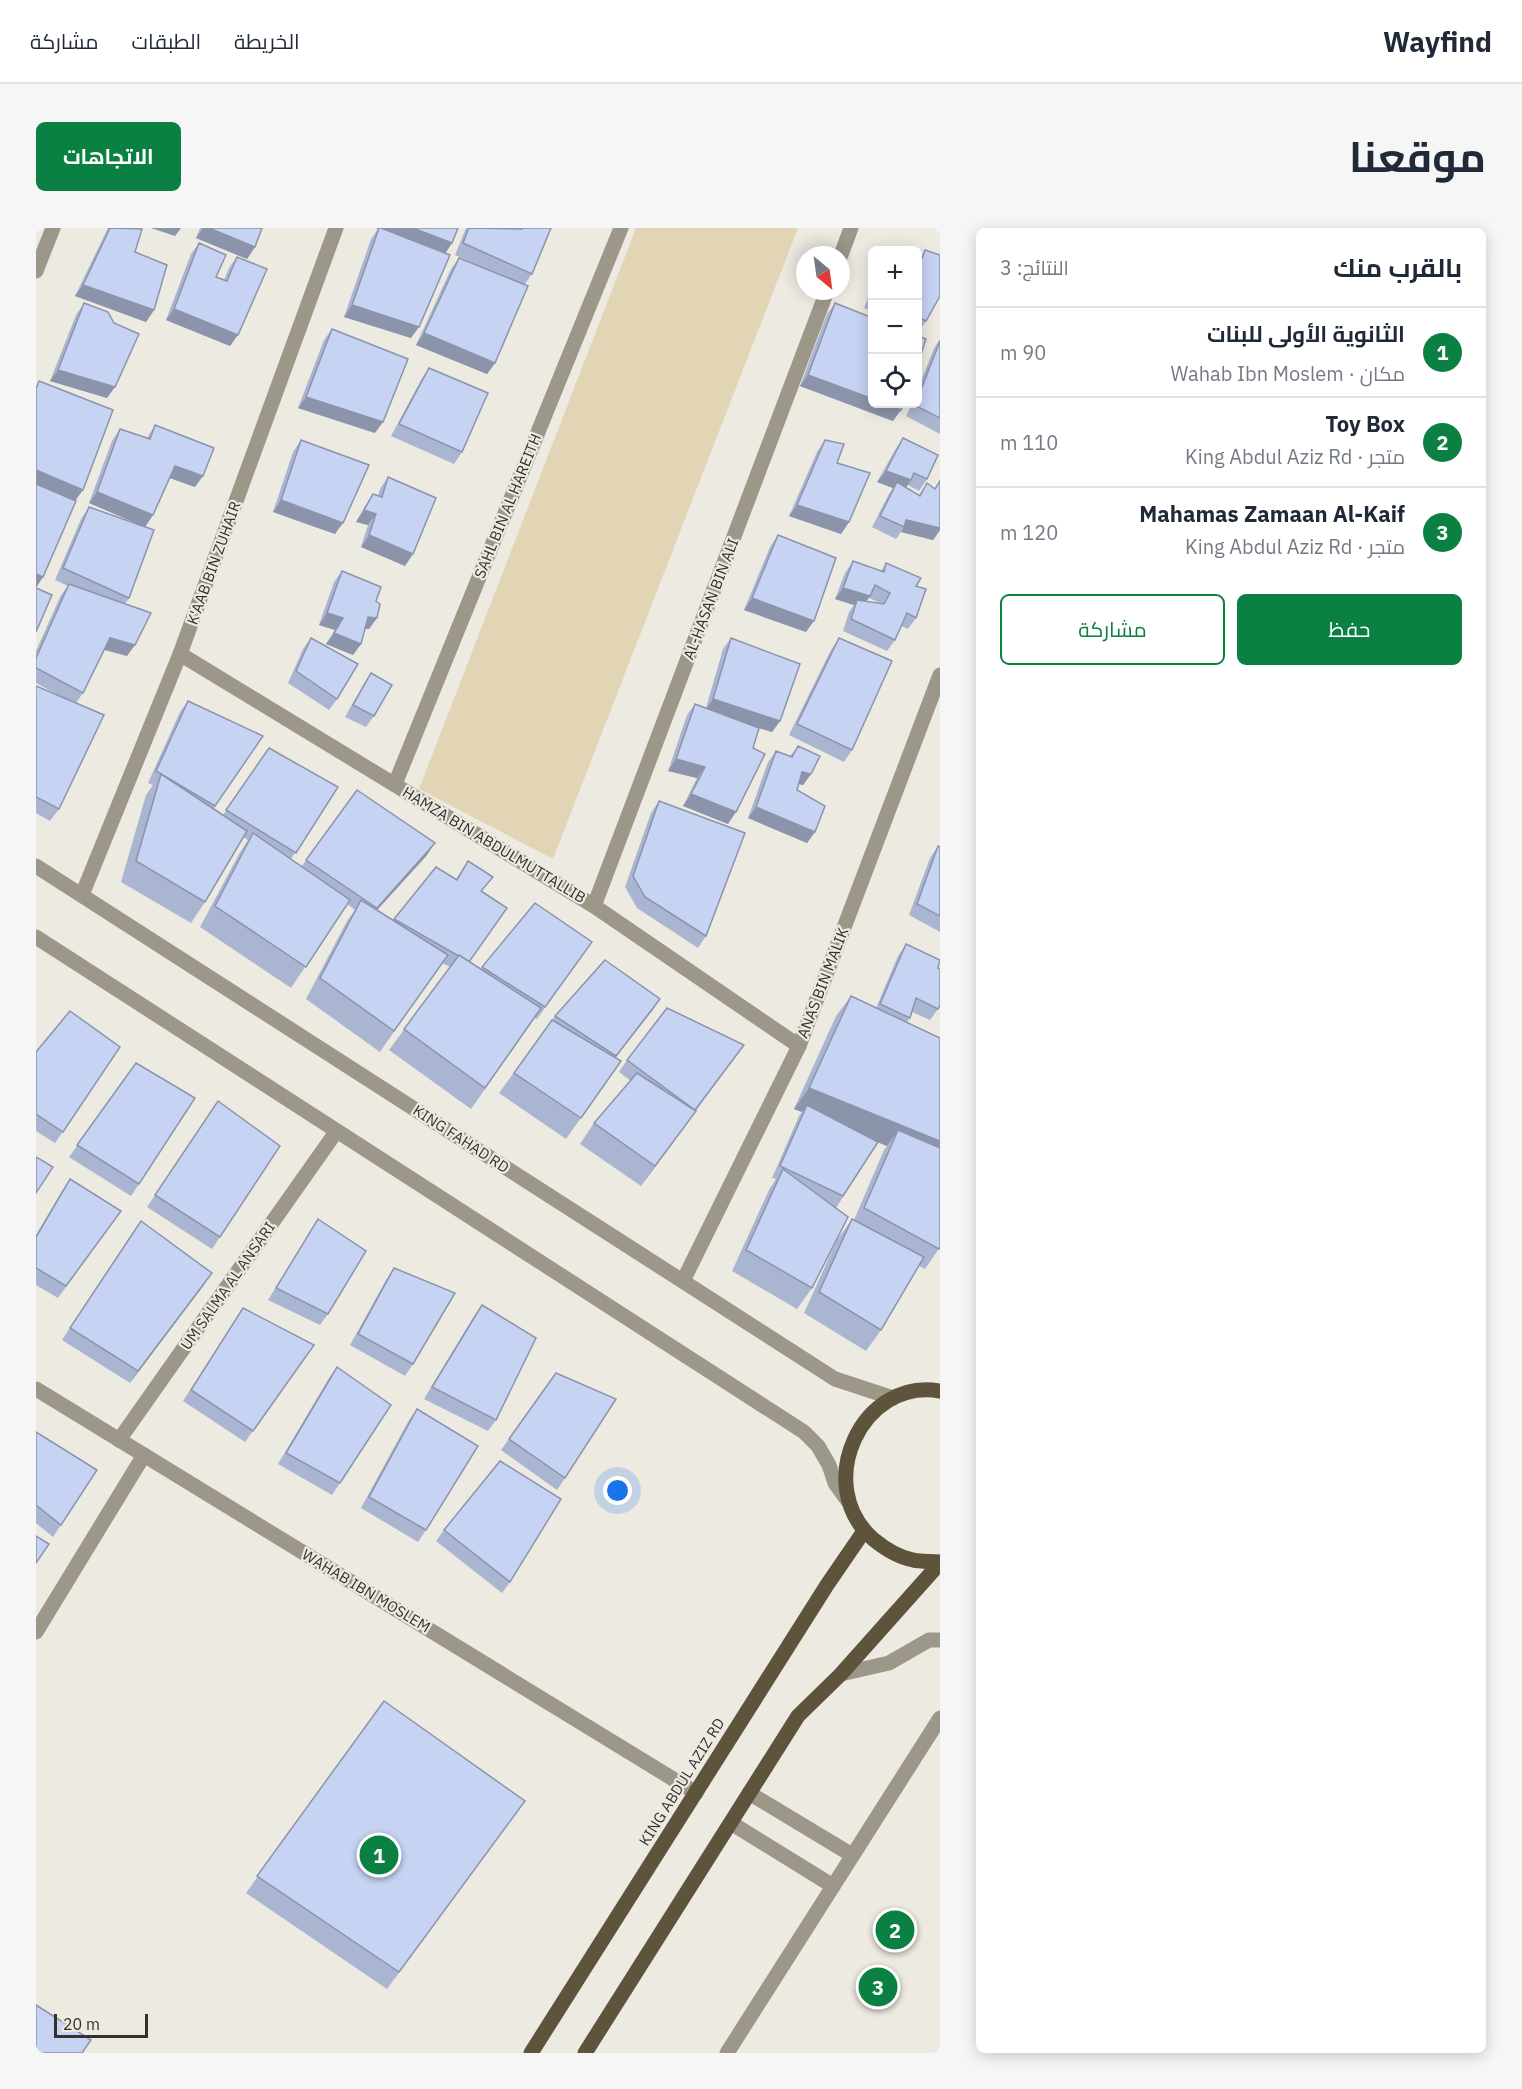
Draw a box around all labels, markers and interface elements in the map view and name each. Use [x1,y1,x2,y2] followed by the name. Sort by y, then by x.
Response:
[1383,23,1492,60] text: Wayfind
[30,27,99,55] text: مشاركة
[132,27,201,55] text: الطبقات
[234,27,300,55] text: الخريطة
[36,122,181,191] button: الاتجاهات
[1349,129,1486,184] text: موقعنا
[796,246,850,300] north arrow
[868,246,922,408] map controls
[868,246,922,300] button: +
[1333,250,1462,284] text: بالقرب منك
[1000,254,1069,281] text: النتائج: 3
[868,300,922,354] button: −
[1207,319,1405,348] text: الثانوية الأولى للبنات
[1000,339,1046,366] text: 90 m
[1437,339,1449,366] text: 1
[868,354,922,408] button: locate
[1170,360,1405,387] text: مكان · Wahab Ibn Moslem
[1325,409,1405,438] text: Toy Box
[1000,429,1058,456] text: 110 m
[1437,429,1449,456] text: 2
[470,431,545,581] street label: SAHL BIN AL HAREITH
[1185,443,1405,470] text: متجر · King Abdul Aziz Rd
[182,499,245,627] street label: K'AAB BIN ZUHAIR
[1139,499,1405,528] text: Mahamas Zamaan Al-Kaif
[1000,519,1058,546] text: 120 m
[1437,519,1449,546] text: 3
[1185,533,1405,560] text: متجر · King Abdul Aziz Rd
[679,536,742,662] street label: AL-HASAN BIN ALI
[1000,594,1225,665] button: مشاركة
[1237,594,1462,665] button: حفظ
[399,782,589,907] street label: HAMZA BIN ABDULMUTTALLIB
[793,924,853,1041] street label: ANAS BIN MALIK
[410,1100,513,1177] street label: KING FAHAD RD
[176,1218,279,1353] street label: UM SALMA AL ANSARI
[603,1476,632,1505] your location
[299,1545,434,1636] street label: WAHAB IBN MOSLEM
[635,1714,729,1849] street label: KING ABDUL AZIZ RD
[360,1832,398,1878] pin: 1
[876,1908,914,1952] pin: 2
[858,1964,898,2010] pin: 3
[54,2011,148,2038] scale bar
[63,2014,100,2034] text: 20 m

